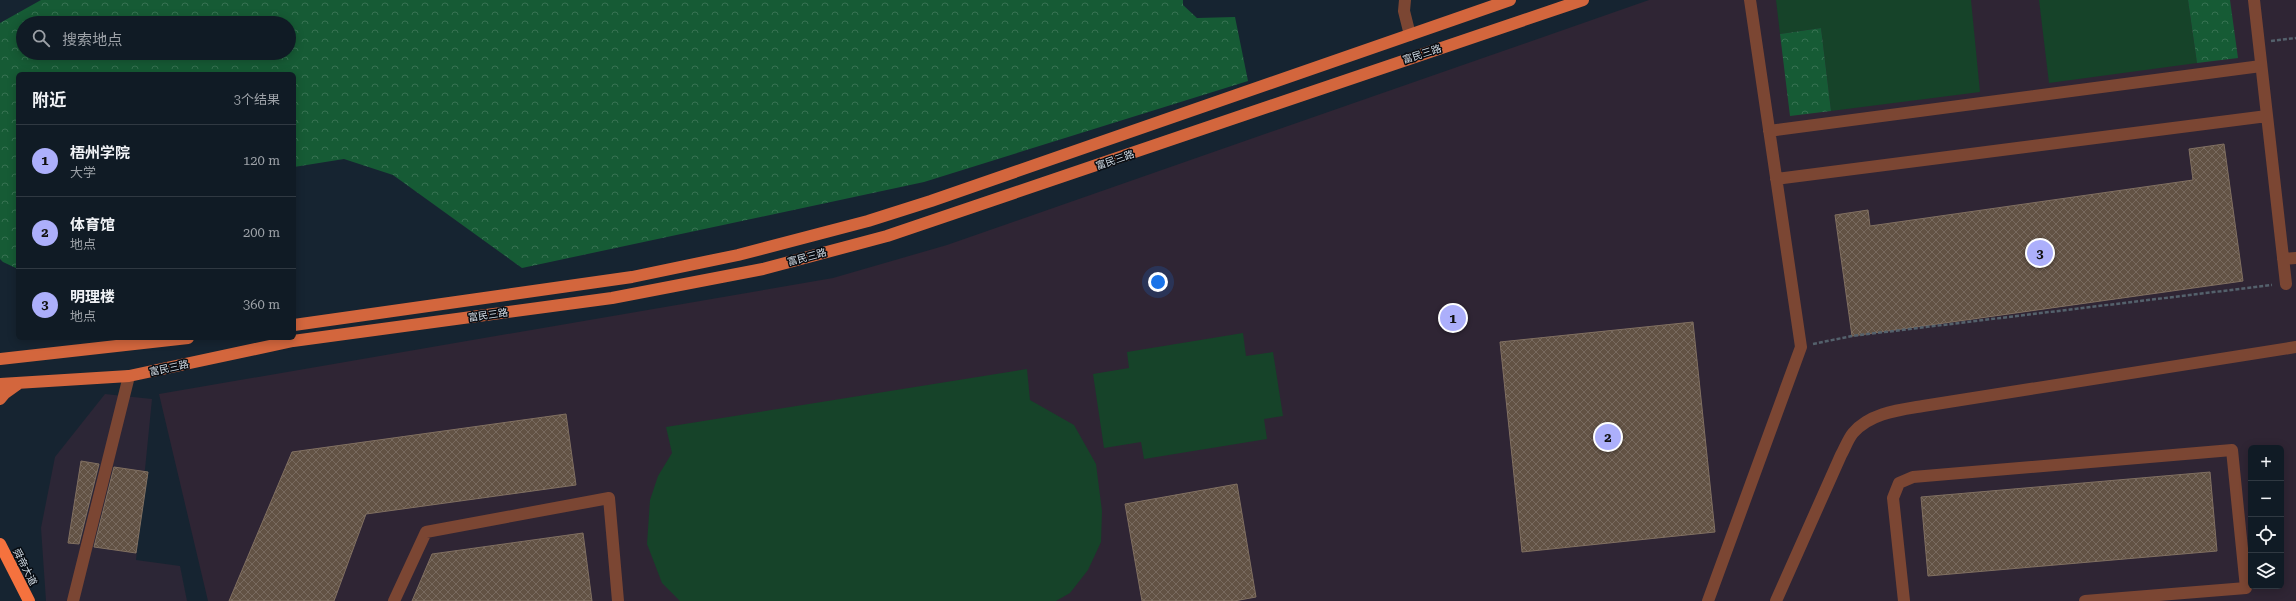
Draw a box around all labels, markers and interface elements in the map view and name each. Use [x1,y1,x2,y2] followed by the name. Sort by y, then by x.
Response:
[16,16,296,60] search box
[30,27,52,49] icon: search
[62,31,122,49] text: 搜索地点
[1401,43,1443,65] street label: 富民三路
[32,90,66,110] text: 附近
[234,92,280,107] text: 3个结果
[70,144,130,162] text: 梧州学院
[1094,148,1136,172] street label: 富民三路
[41,153,49,168] text: 1
[243,153,280,168] text: 120 m
[70,165,96,180] text: 大学
[70,216,115,234] text: 体育馆
[41,225,49,240] text: 2
[243,225,280,240] text: 200 m
[70,237,96,252] text: 地点
[2027,238,2053,268] pin: 3
[786,247,828,267] street label: 富民三路
[1148,272,1168,292] your location
[70,288,115,306] text: 明理楼
[41,297,49,312] text: 3
[243,297,280,312] text: 360 m
[1440,303,1466,333] pin: 1
[467,307,509,323] street label: 富民三路
[70,309,96,324] text: 地点
[148,358,190,378] street label: 富民三路
[1595,422,1621,452] pin: 2
[2248,445,2284,589] map controls
[2248,445,2284,481] button: +
[2248,481,2284,517] button: −
[2248,517,2284,553] button: locate
[11,547,39,587] street label: 舜帝大道
[2248,553,2284,589] button: layers

